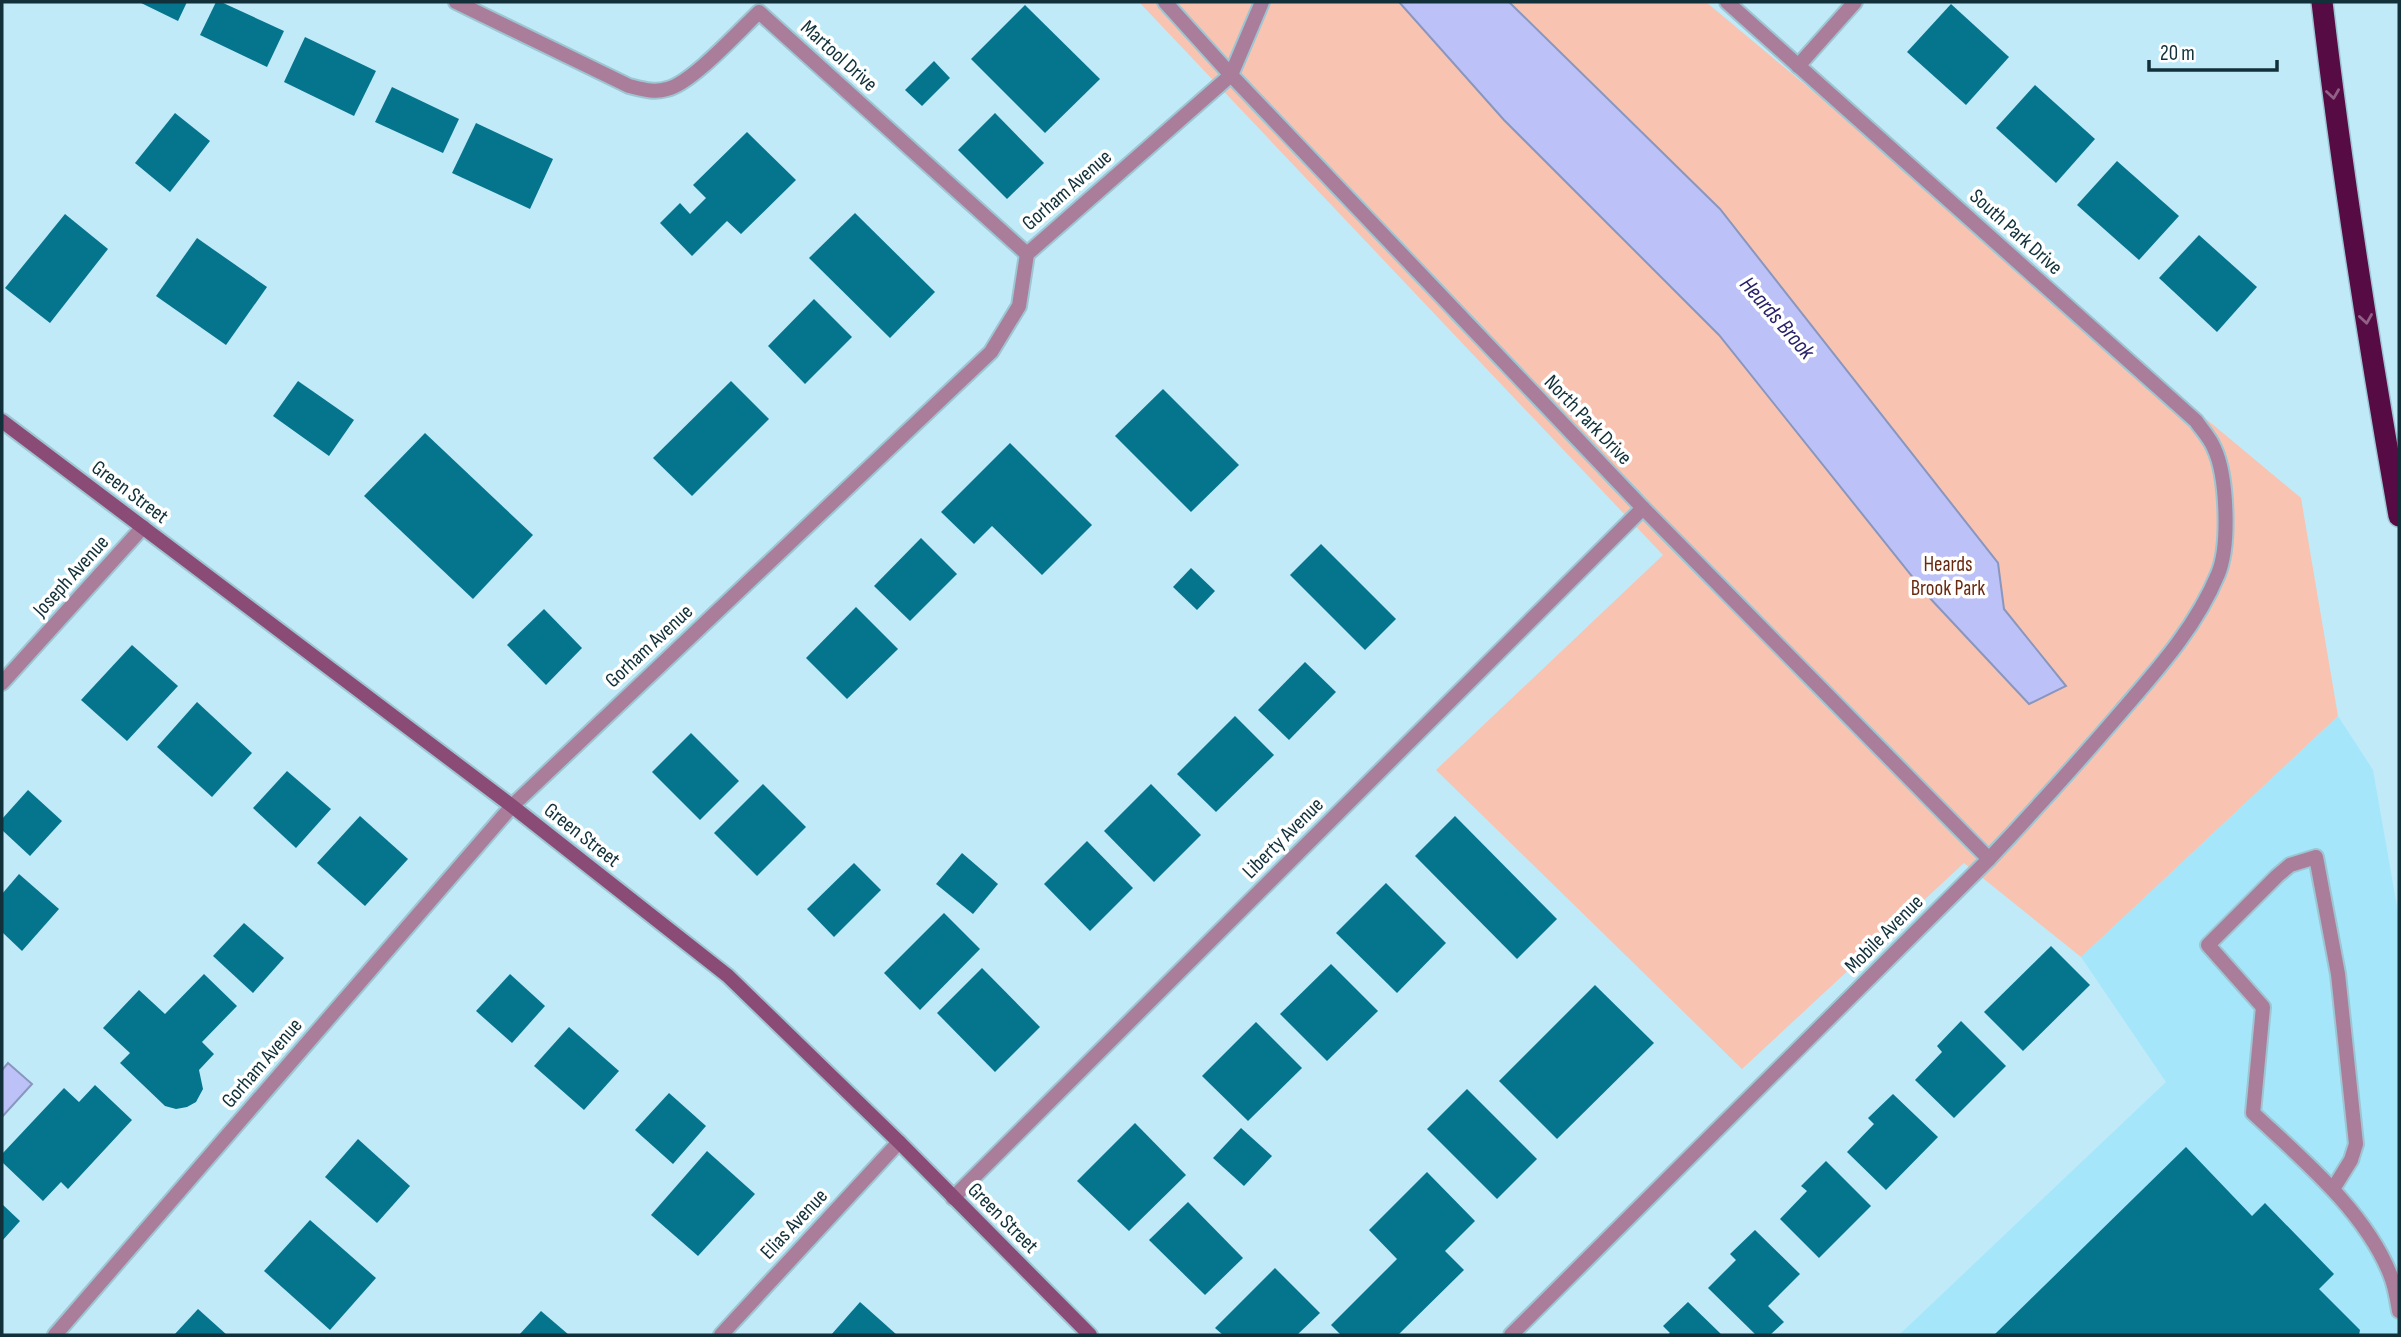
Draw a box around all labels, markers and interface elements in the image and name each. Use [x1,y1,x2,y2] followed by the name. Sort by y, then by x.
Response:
[796,15,882,97] street label: Martool Drive
[2149,28,2277,72] scale bar
[2160,41,2195,66] text: 20 m
[2325,88,2340,100] one-way arrow
[1017,144,1117,236] street label: Gorham Avenue
[1965,184,2067,280] street label: South Park Drive
[1734,271,1821,366] water label: Heards Brook
[2358,313,2373,325] one-way arrow
[1539,370,1637,470] street label: North Park Drive
[87,455,173,529] street label: Green Street
[27,530,114,623] street label: Joseph Avenue
[1911,552,1985,601] park label: Heards Brook Park
[600,599,698,693] street label: Gorham Avenue
[1237,792,1329,884] street label: Liberty Avenue
[539,798,625,872] street label: Green Street
[1840,890,1928,978] street label: Mobile Avenue
[216,1013,308,1113] street label: Gorham Avenue
[962,1177,1044,1259] street label: Green Street
[755,1184,833,1264] street label: Elias Avenue

